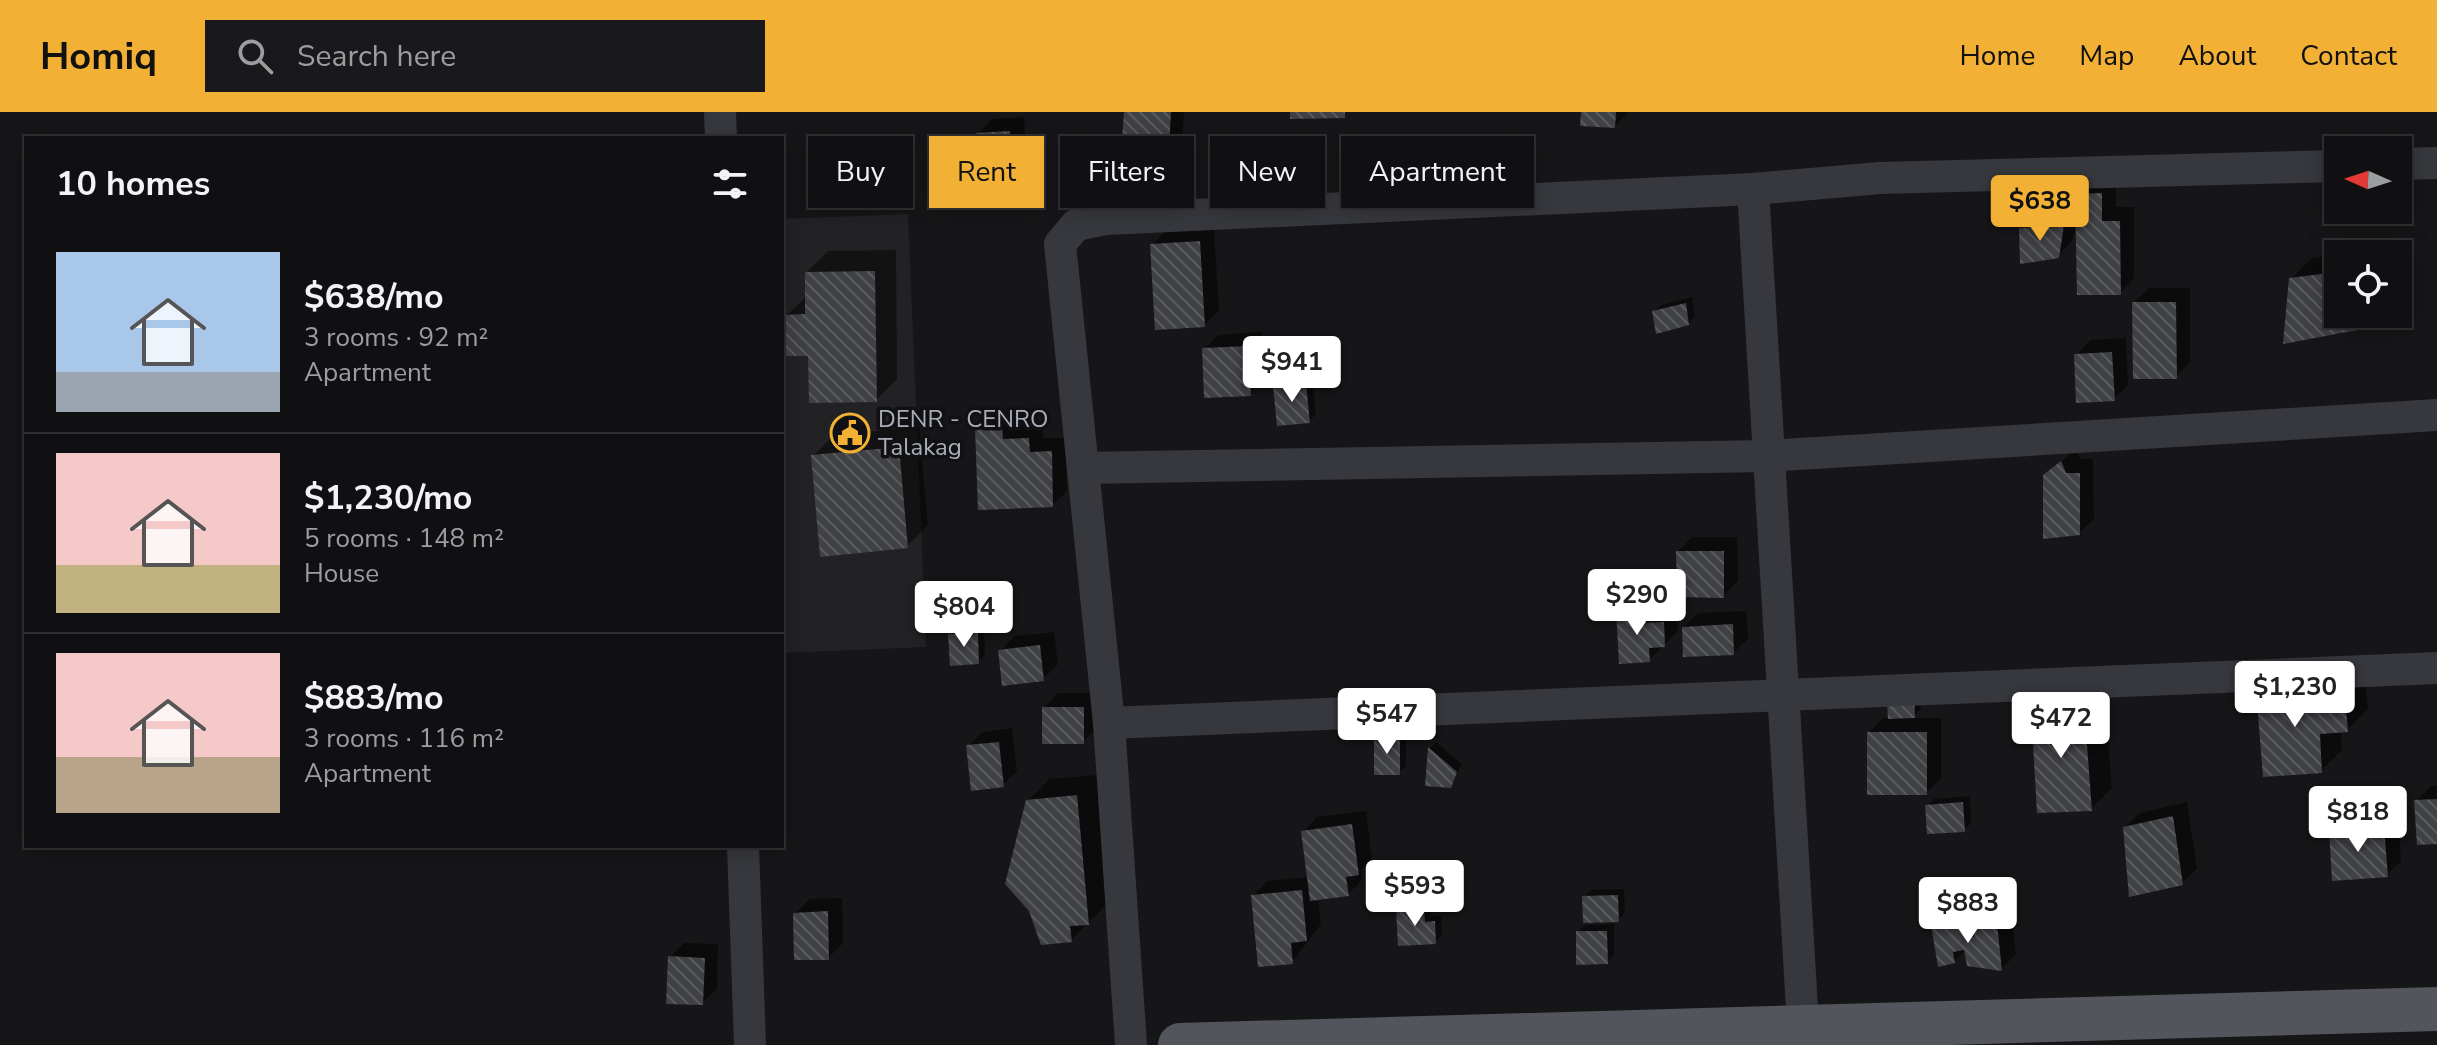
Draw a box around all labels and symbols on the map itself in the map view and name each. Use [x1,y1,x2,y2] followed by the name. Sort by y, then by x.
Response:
[2324,136,2412,224] north arrow
[1993,175,2087,243] pin: $638
[1245,336,1339,404] pin: $941
[878,403,1048,463] place label: DENR - CENRO Talakag
[829,412,871,454] public building icon: DENR - CENRO Talakag
[1590,569,1684,637] pin: $290
[917,581,1011,649] pin: $804
[2230,661,2360,729] pin: $1,230
[1340,688,1434,756] pin: $547
[2014,692,2108,760] pin: $472
[2311,786,2405,854] pin: $818
[1368,860,1462,928] pin: $593
[1921,877,2015,945] pin: $883

